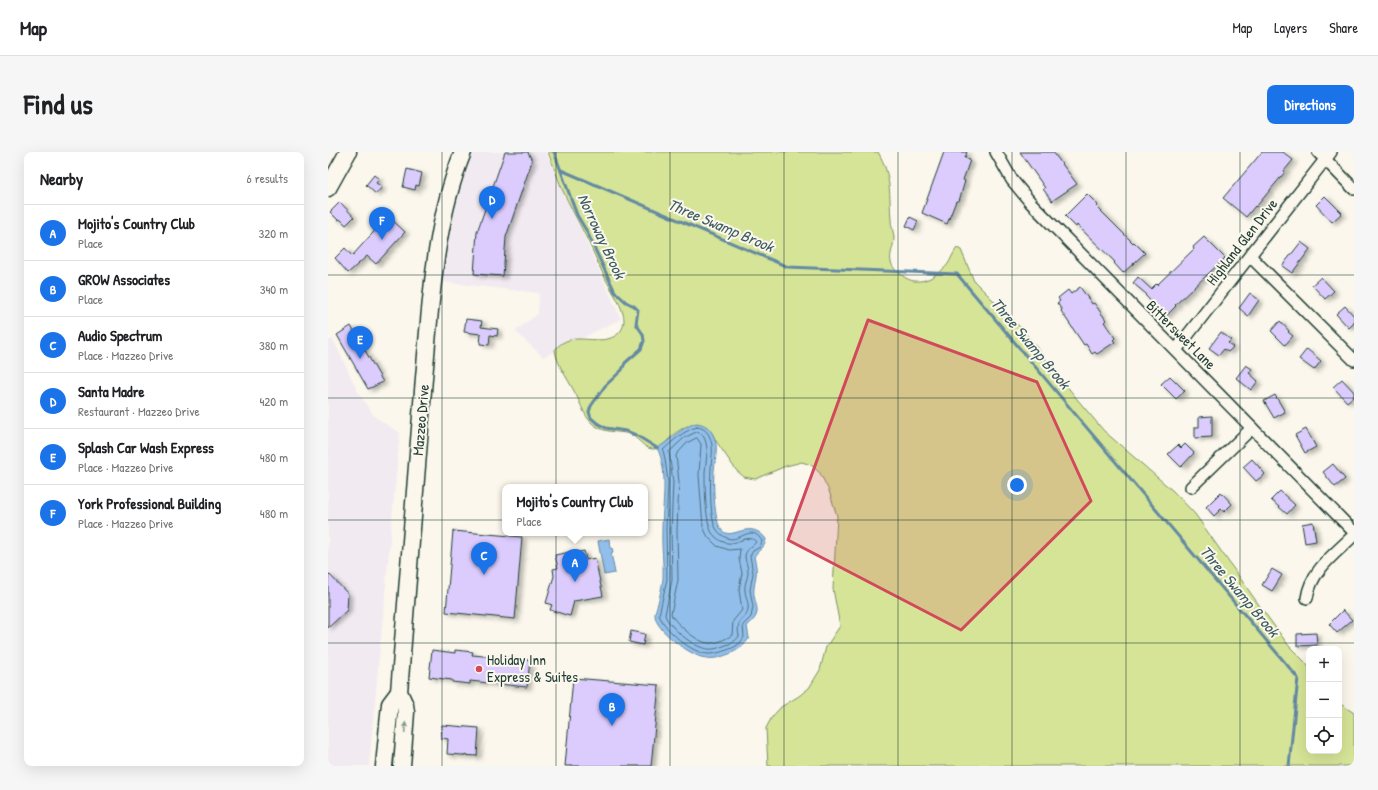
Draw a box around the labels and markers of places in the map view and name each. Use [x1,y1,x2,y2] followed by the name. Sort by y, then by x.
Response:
[479,186,505,219] pin: D
[369,207,395,240] pin: F
[347,326,373,359] pin: E
[471,542,497,575] pin: C
[562,549,588,582] pin: A
[487,649,578,687] place label: Holiday Inn Express & Suites
[474,664,484,674] marker: Holiday Inn Express & Suites
[599,693,625,726] pin: B

